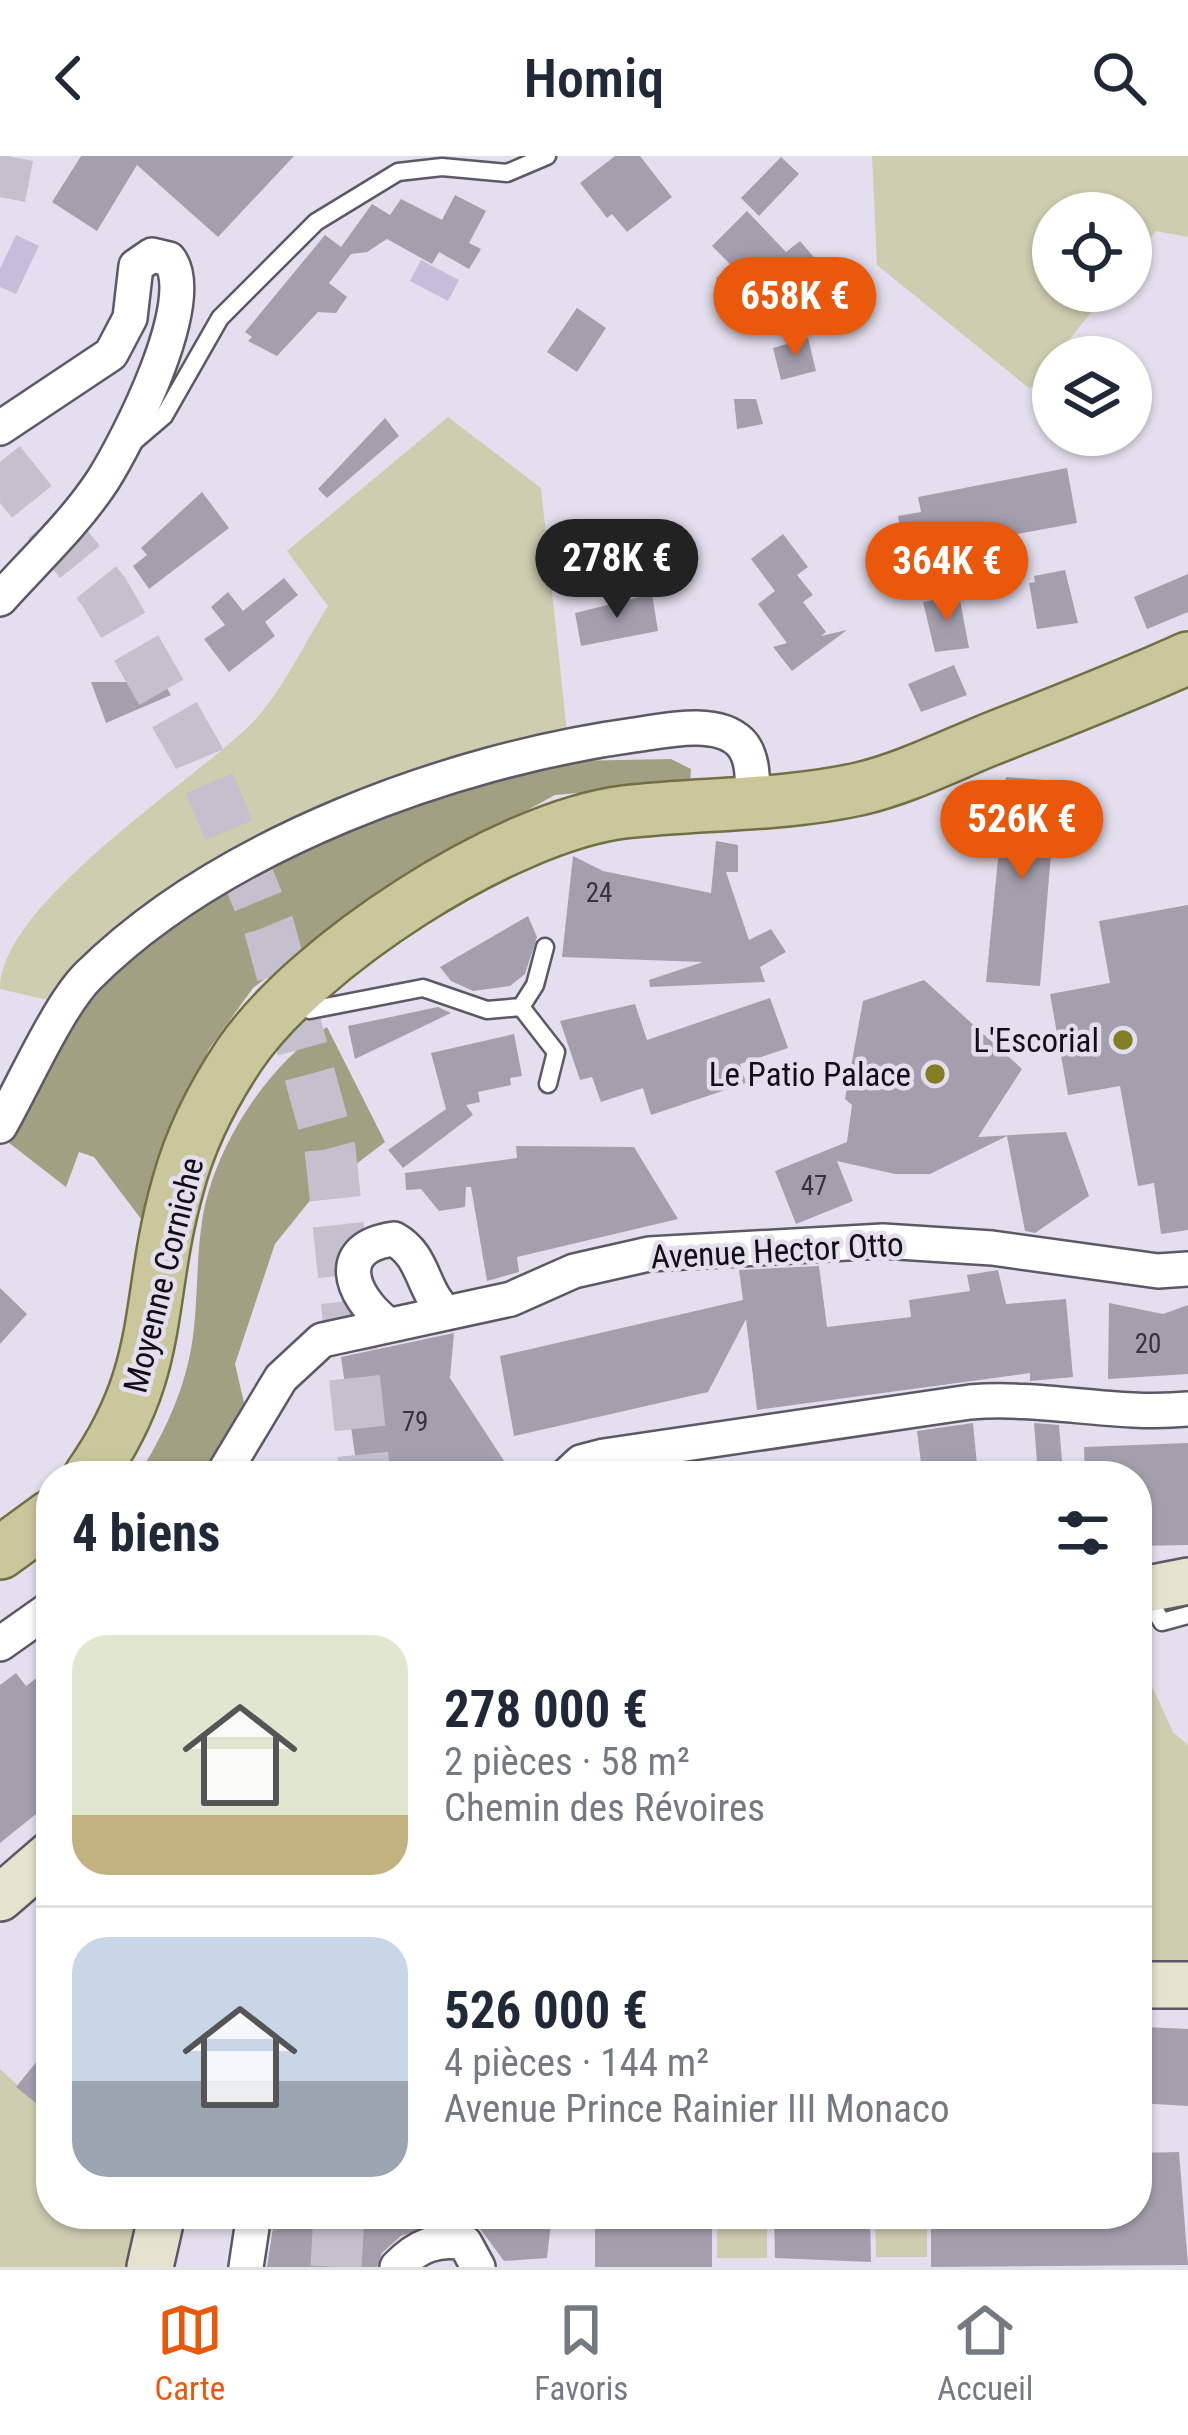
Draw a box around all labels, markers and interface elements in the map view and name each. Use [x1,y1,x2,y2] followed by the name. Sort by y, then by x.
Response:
[36,45,102,111] icon: back
[1086,45,1152,111] icon: search
[524,47,664,110] text: Homiq
[1032,192,1152,456] map controls
[1032,192,1152,312] button: locate
[697,257,893,359] pin: 658K €
[740,273,850,319] text: 658K €
[1032,336,1152,456] button: layers
[519,519,715,621] pin: 278K €
[849,522,1045,624] pin: 364K €
[562,535,672,581] text: 278K €
[892,538,1002,584] text: 364K €
[924,780,1120,882] pin: 526K €
[967,796,1077,842] text: 526K €
[586,877,612,909] house number: 24
[973,1021,1099,1060] place label: L'Escorial
[1110,1027,1136,1053] marker: L'Escorial
[709,1055,911,1094] place label: Le Patio Palace
[922,1061,948,1087] marker: Le Patio Palace
[115,1154,212,1397] street label: Moyenne Corniche
[801,1170,827,1202] house number: 47
[650,1224,904,1277] street label: Avenue Hector Otto
[1135,1328,1161,1360] house number: 20
[402,1406,428,1438] house number: 79
[1050,1500,1116,1566] icon: filters
[72,1504,220,1563] text: 4 biens
[444,1680,648,1739] text: 278 000 €
[168,1683,312,1827] icon: home
[444,1739,690,1785] text: 2 pièces · 58 m²
[444,1785,765,1831] text: Chemin des Révoires
[444,1981,648,2040] text: 526 000 €
[168,1985,312,2129] icon: home
[444,2040,709,2086] text: 4 pièces · 144 m²
[444,2086,950,2132] text: Avenue Prince Rainier III Monaco
[155,2297,225,2408] tab: Carte
[534,2297,628,2408] tab: Favoris
[937,2297,1033,2408] tab: Accueil

